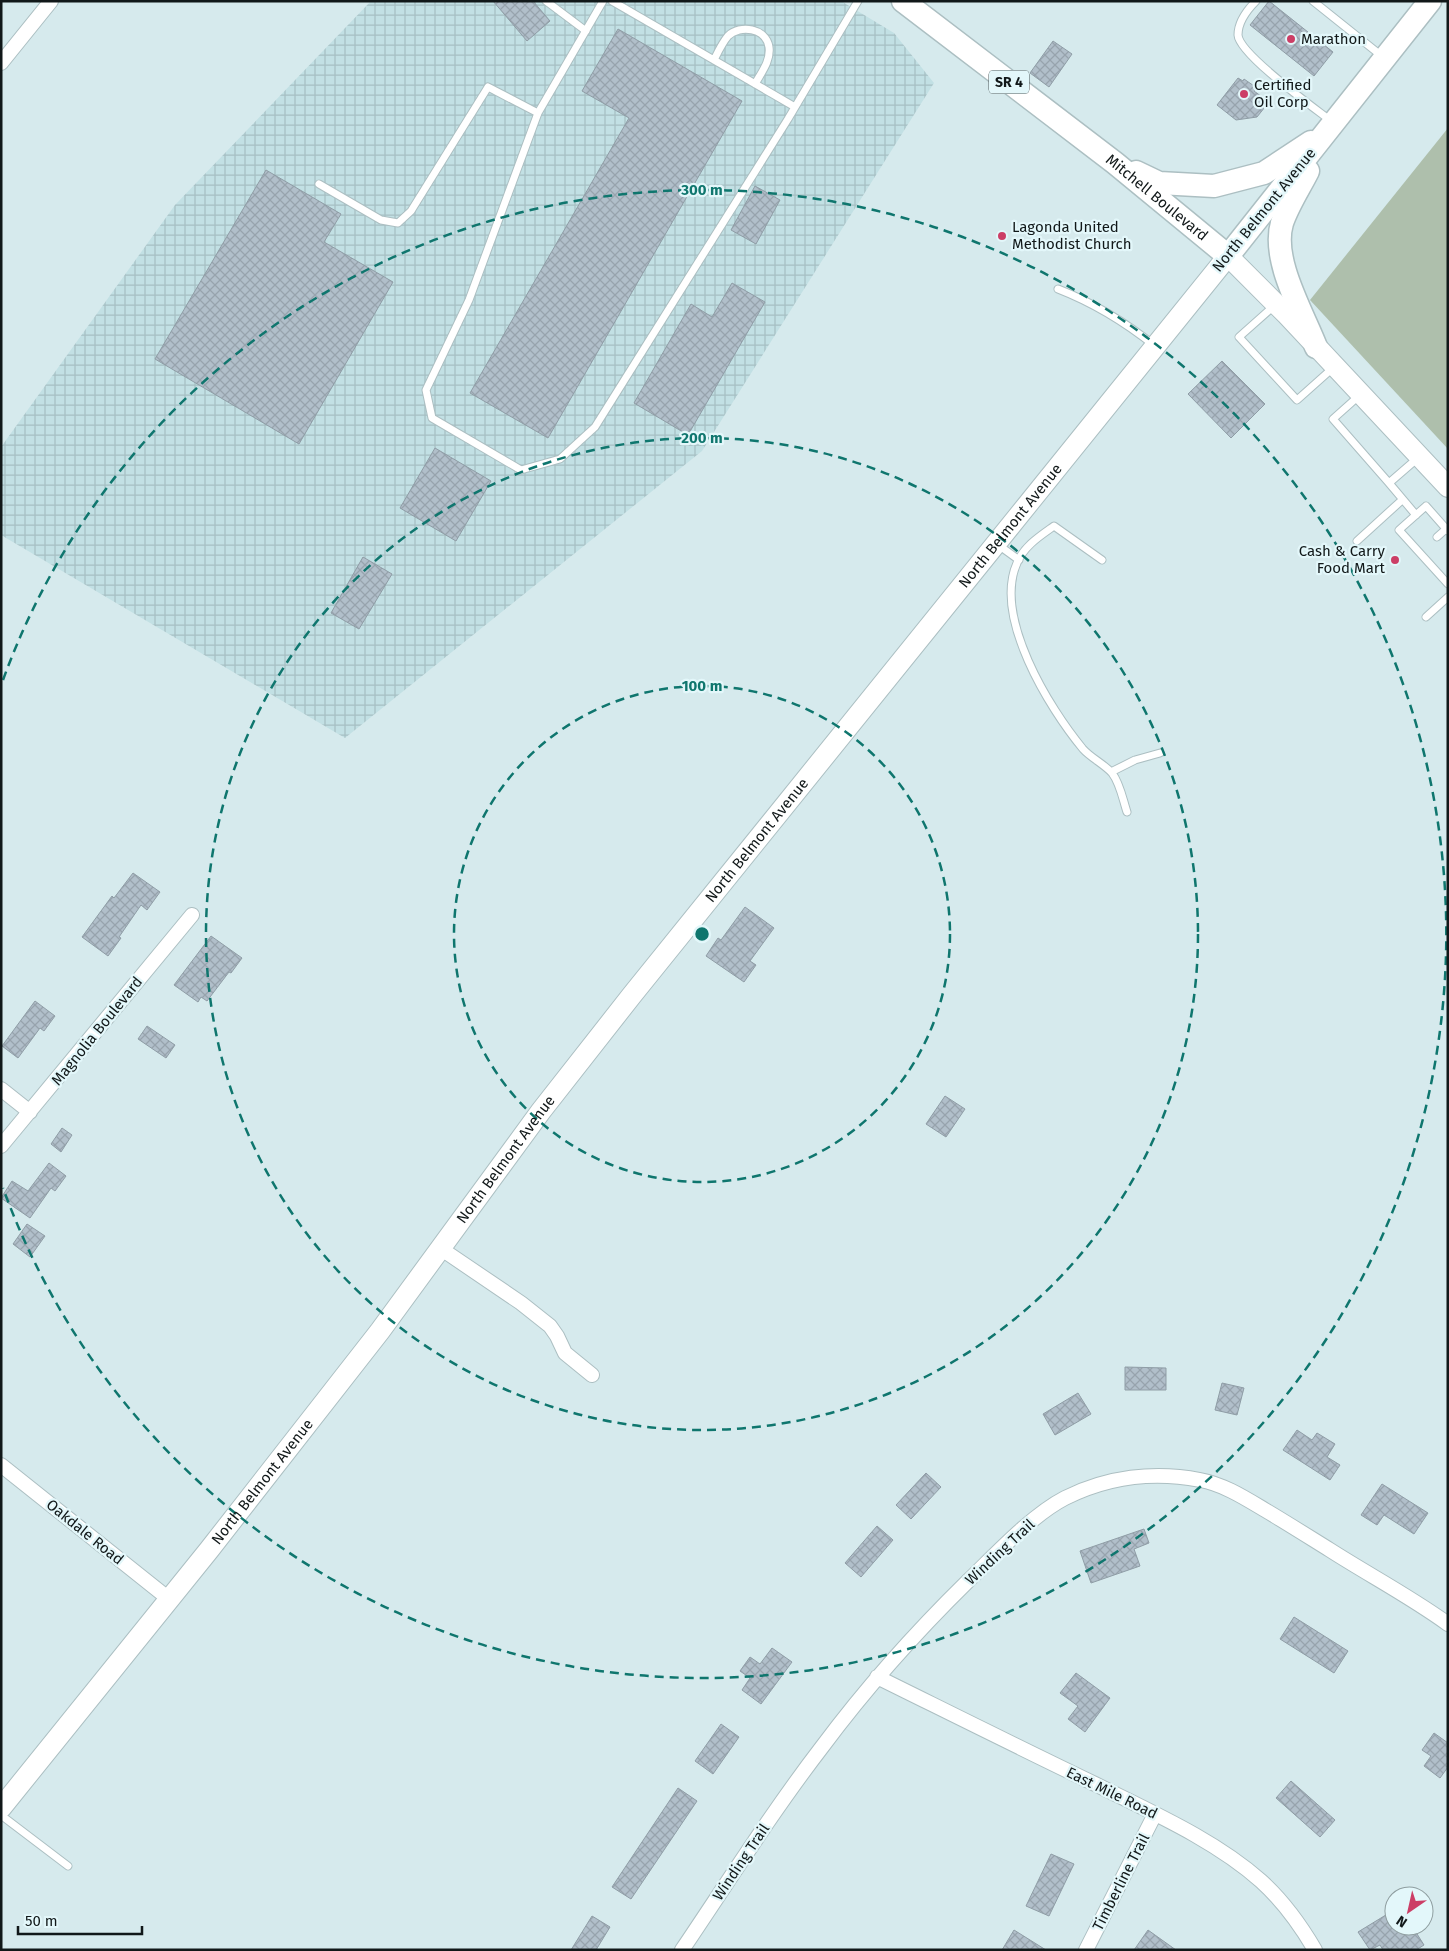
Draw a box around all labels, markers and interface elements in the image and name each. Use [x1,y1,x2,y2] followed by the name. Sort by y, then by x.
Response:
[1301,30,1366,48] place label: Marathon
[1285,33,1297,45] marker: Marathon
[989,70,1029,94] road number: SR 4
[1254,76,1311,111] place label: Certified Oil Corp
[1238,88,1250,100] marker: Certified Oil Corp
[1208,144,1320,276] street label: North Belmont Avenue
[1102,150,1212,245] street label: Mitchell Boulevard
[680,181,723,199] text: 300 m
[1012,218,1131,253] place label: Lagonda United Methodist Church
[996,230,1008,242] marker: Lagonda United Methodist Church
[681,429,723,447] text: 200 m
[955,460,1066,592] street label: North Belmont Avenue
[1299,542,1386,577] place label: Cash & Carry Food Mart
[1389,554,1401,566] marker: Cash & Carry Food Mart
[682,677,722,695] text: 100 m
[701,775,812,906] street label: North Belmont Avenue
[693,925,711,943] centre of rings
[48,973,146,1089] street label: Magnolia Boulevard
[453,1092,559,1227] street label: North Belmont Avenue
[208,1415,317,1548] street label: North Belmont Avenue
[43,1495,127,1569] street label: Oakdale Road
[961,1515,1039,1589] street label: Winding Trail
[1063,1763,1161,1823] street label: East Mile Road
[709,1820,774,1904] street label: Winding Trail
[1089,1830,1153,1934] street label: Timberline Trail
[1384,1886,1434,1936] north arrow
[18,1904,141,1936] scale bar
[25,1912,58,1930] text: 50 m
[1393,1912,1411,1931] text: N

